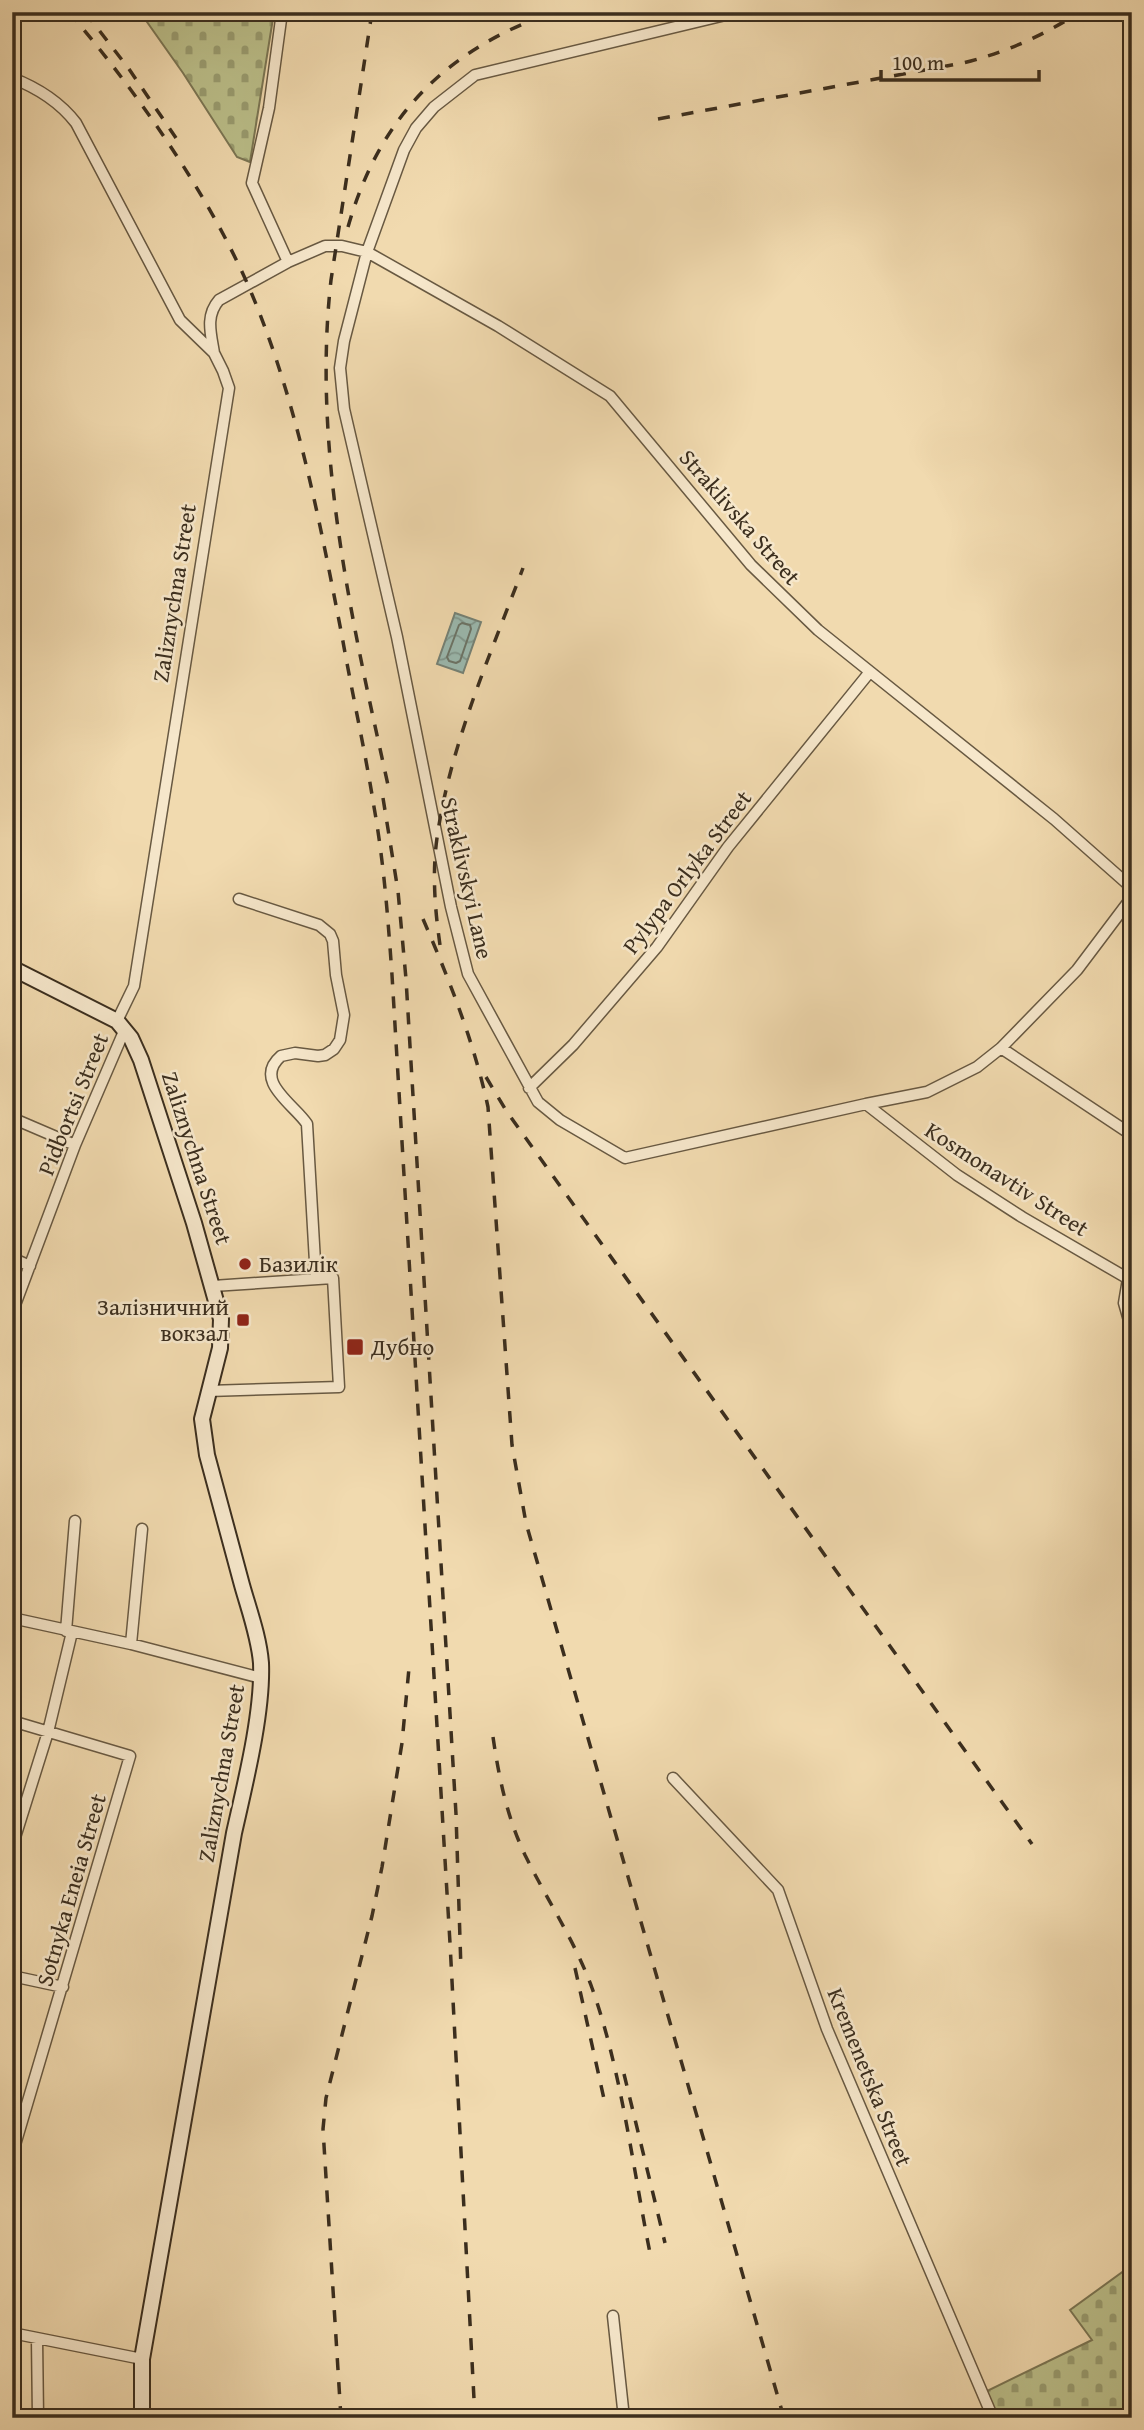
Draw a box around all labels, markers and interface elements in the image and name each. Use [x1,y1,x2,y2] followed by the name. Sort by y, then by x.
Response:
[881,38,1039,82] scale bar
[892,47,944,78] text: 100 m
[672,442,809,592] street label: Straklivska Street
[143,501,204,685] street label: Zaliznychna Street
[614,783,759,960] street label: Pylypa Orlyka Street
[433,794,502,962] street label: Straklivskyi Lane
[29,1028,116,1180] street label: Pidbortsi Street
[154,1067,241,1249] street label: Zaliznychna Street
[919,1113,1096,1244] street label: Kosmonavtiv Street
[259,1247,338,1280] place label: Базилік
[237,1256,253,1272] marker: Базилік
[97,1290,229,1349] place label: Залізничний вокзал
[235,1312,251,1328] marker: Залізничний вокзал
[370,1330,434,1363] place label: Дубно
[345,1337,365,1357] marker: Дубно
[189,1681,252,1865] street label: Zaliznychna Street
[27,1790,114,1990] street label: Sotnyka Eneia Street
[820,1983,921,2171] street label: Kremenetska Street

